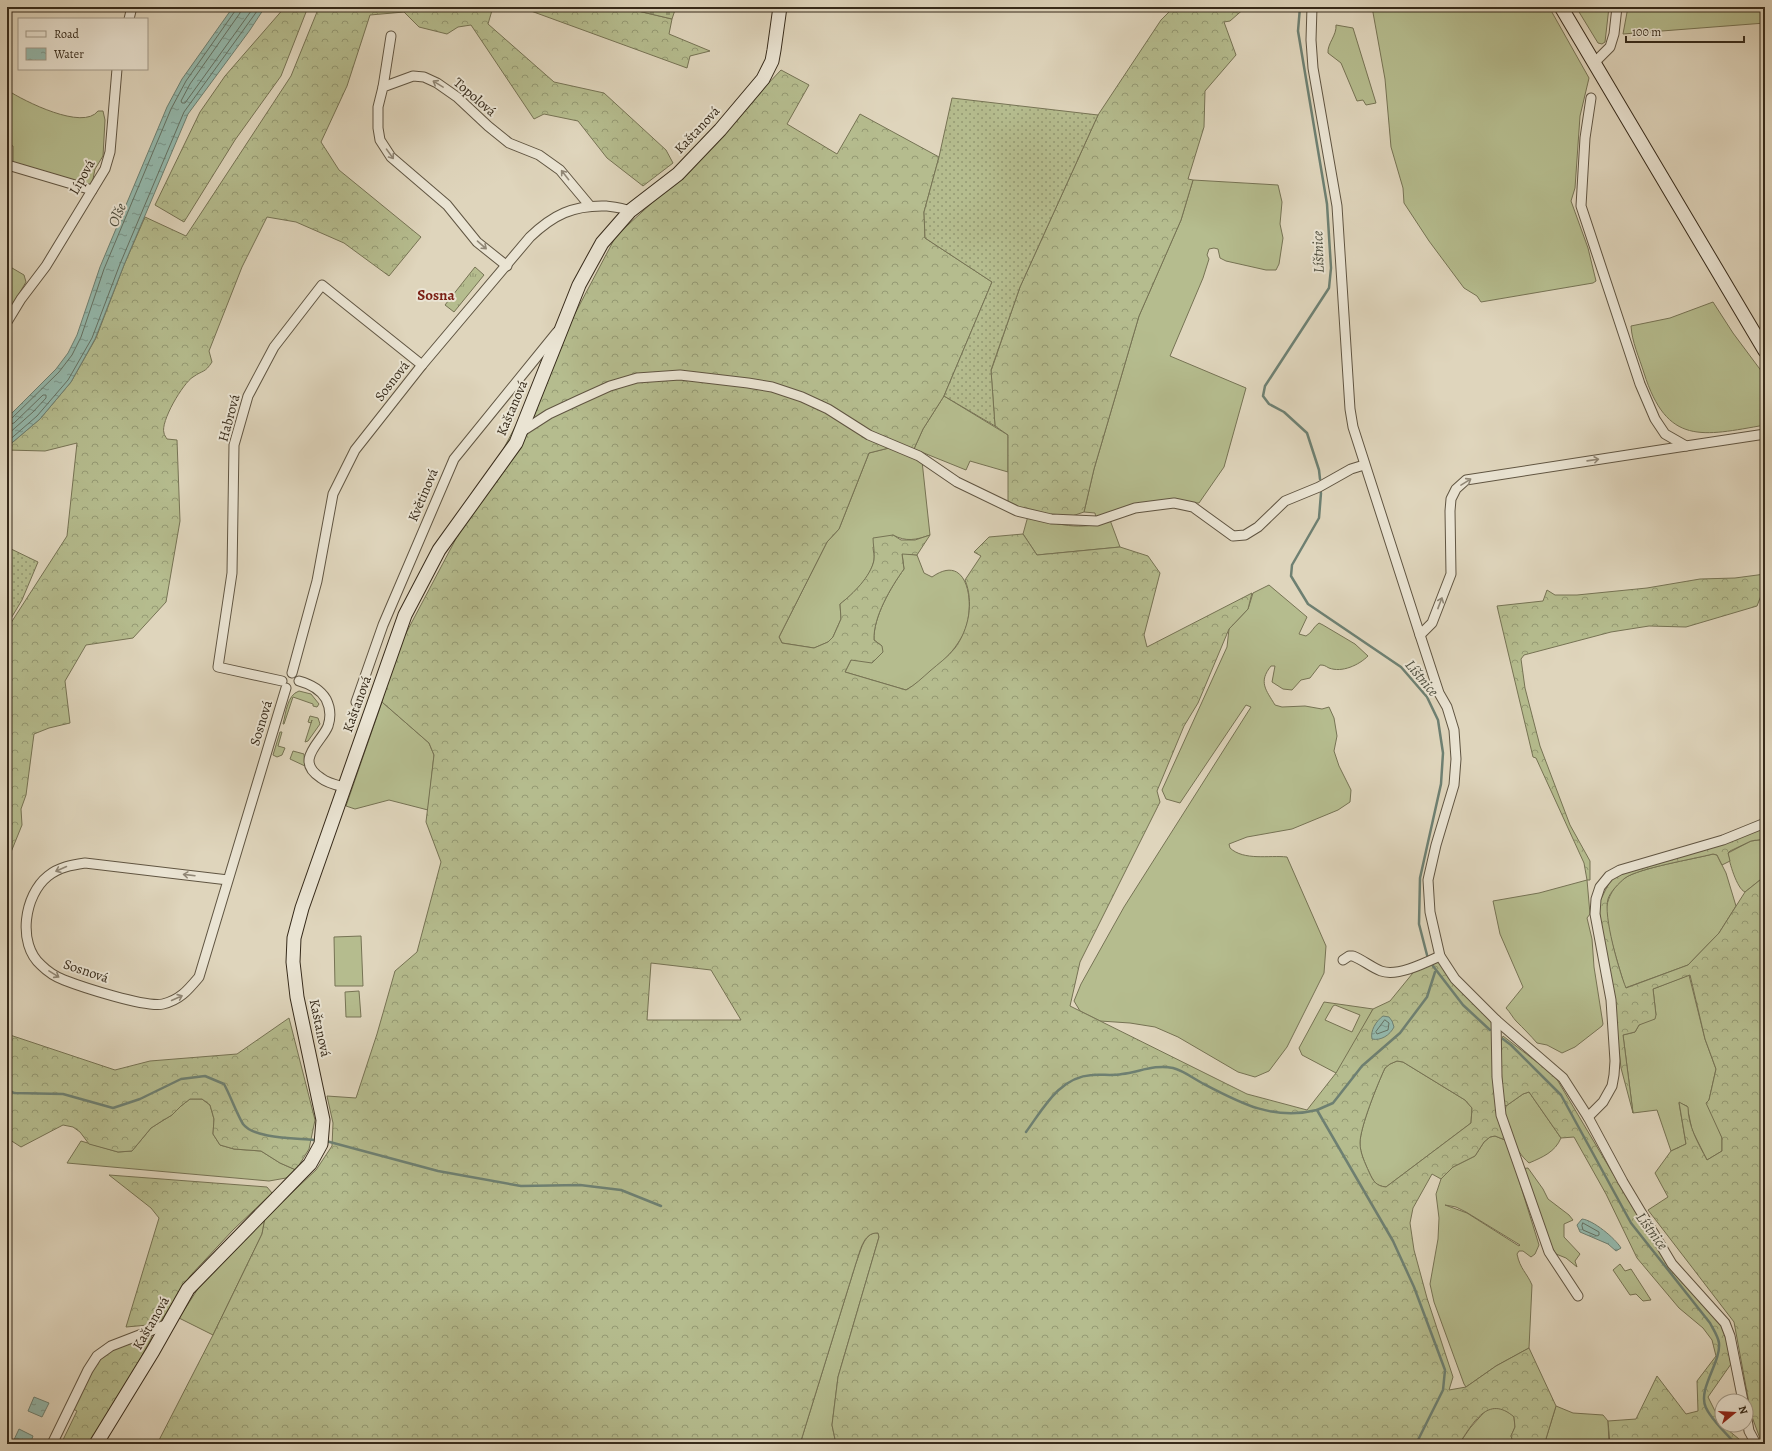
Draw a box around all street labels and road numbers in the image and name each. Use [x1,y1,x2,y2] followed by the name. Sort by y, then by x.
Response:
[450,73,501,121] street label: Topolová
[670,102,724,158] street label: Kaštanová
[65,155,100,198] street label: Lípová
[370,356,414,405] street label: Sosnová
[492,377,532,439] street label: Kaštanová
[214,392,245,444] street label: Habrová
[403,465,443,525] street label: Květinová
[338,673,376,735] street label: Kaštanová
[245,697,277,748] street label: Sosnová
[61,954,112,988] street label: Sosnová
[305,997,336,1059] street label: Kaštanová
[128,1292,174,1353] street label: Kaštanová

